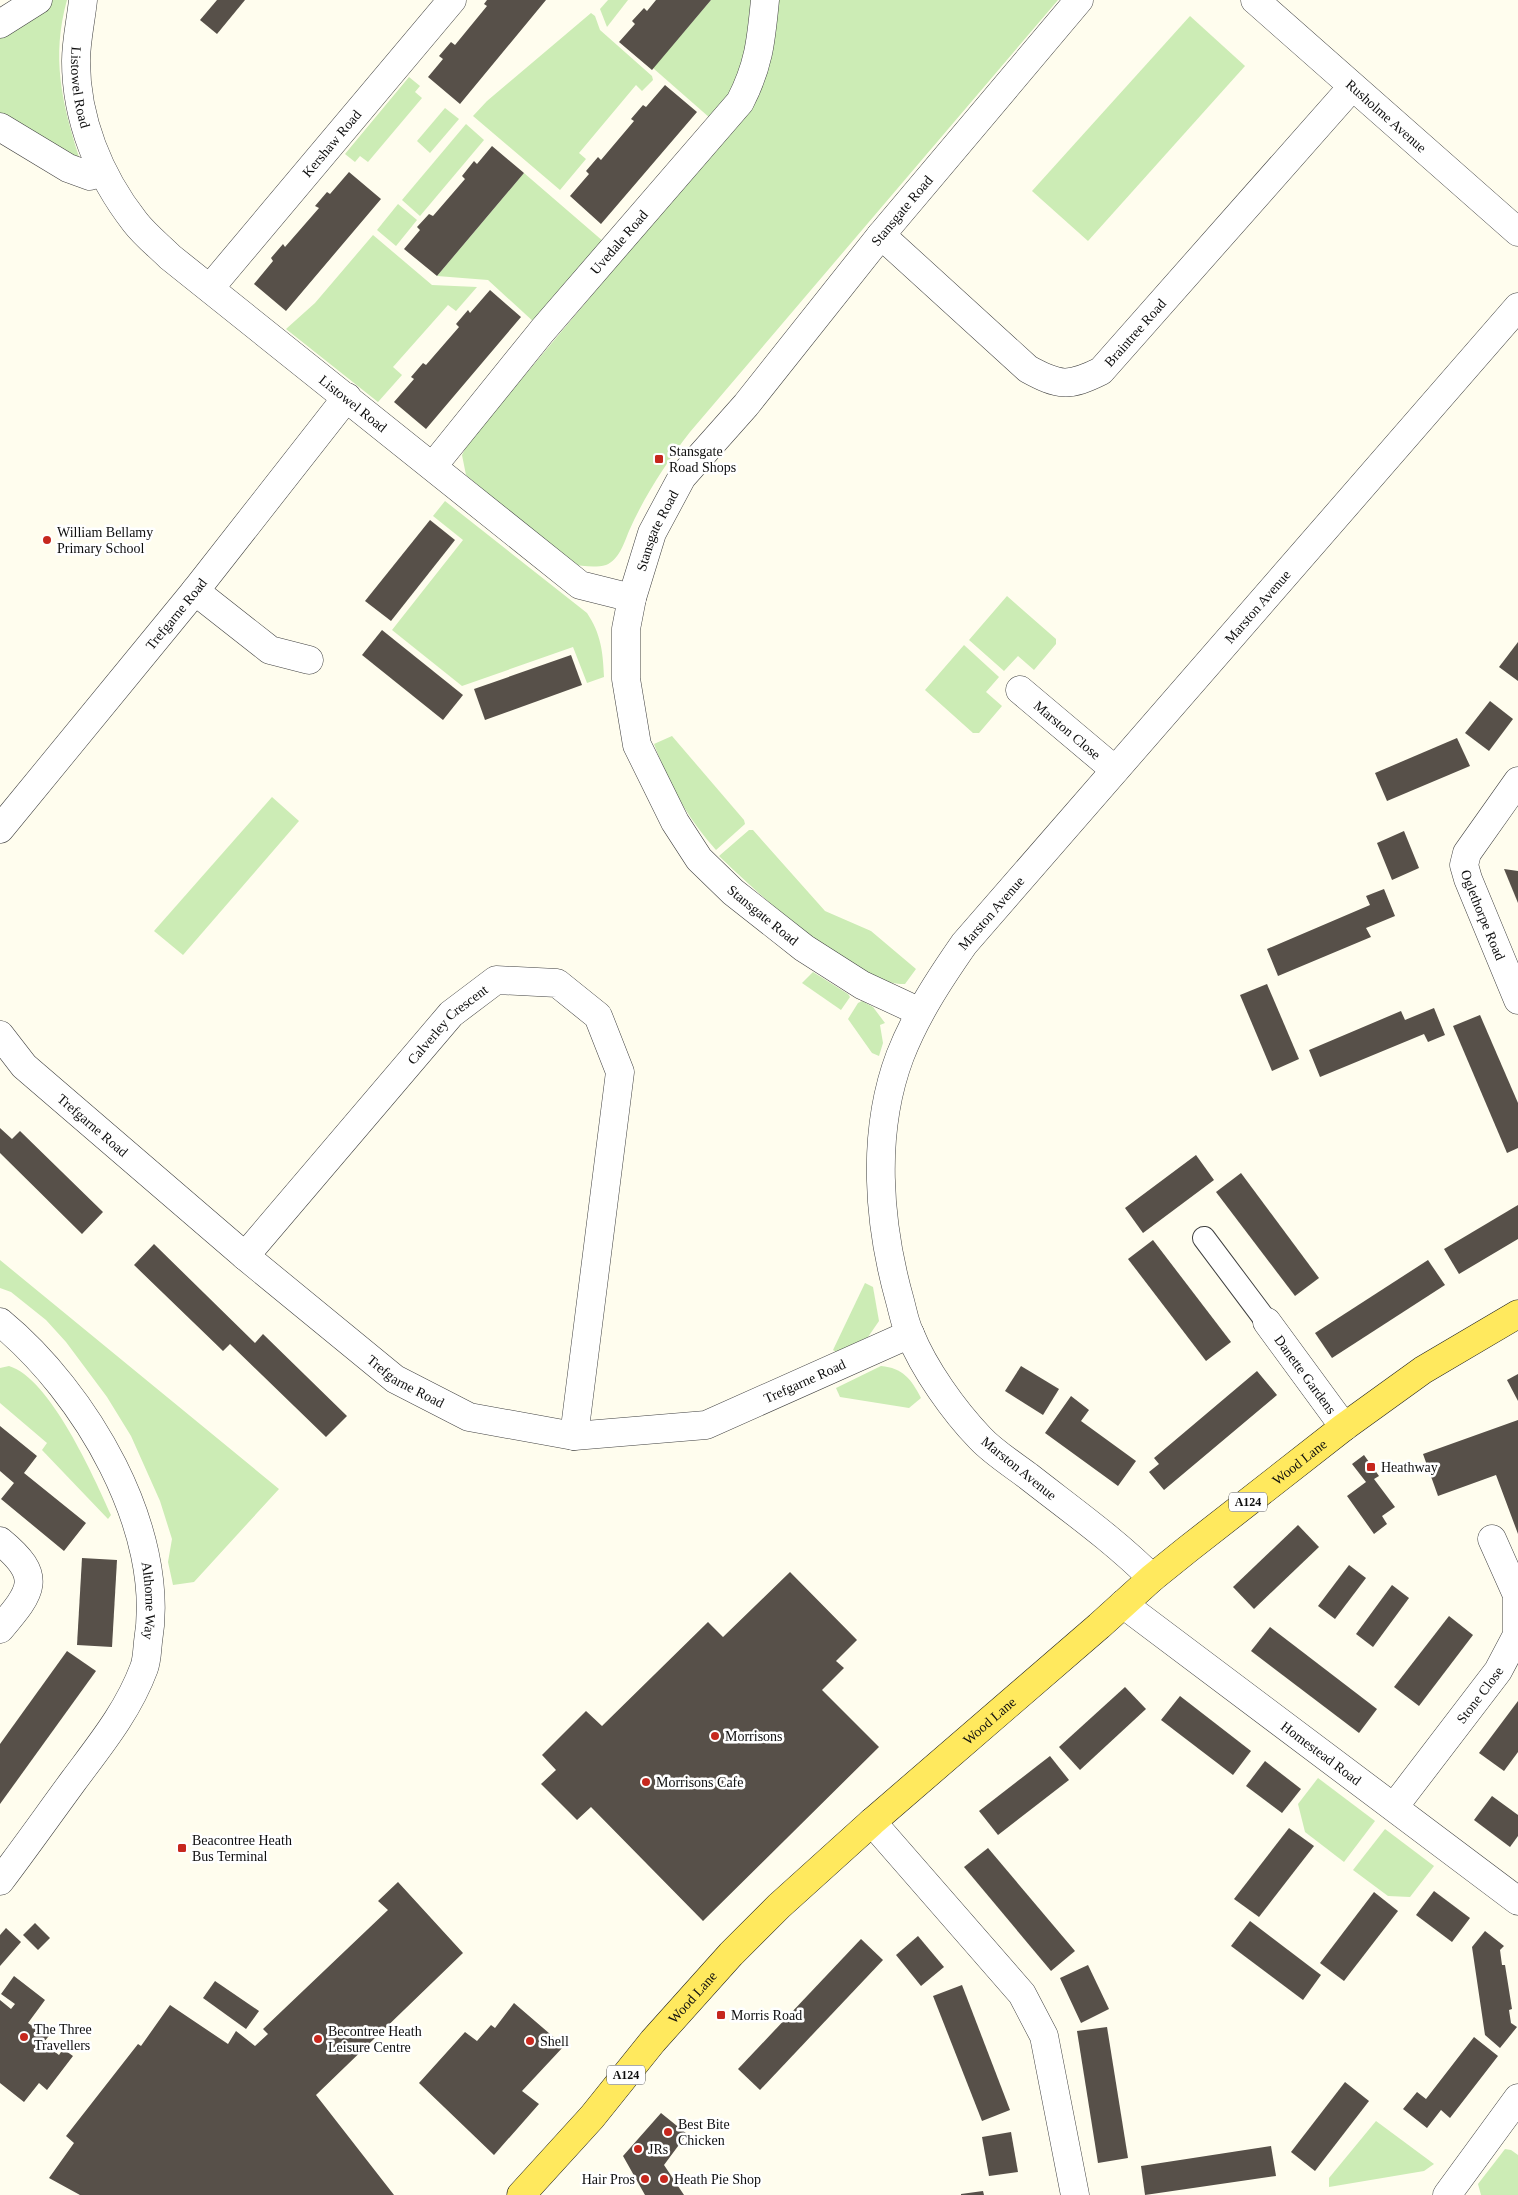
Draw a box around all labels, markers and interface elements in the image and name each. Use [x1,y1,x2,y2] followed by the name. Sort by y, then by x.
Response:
[68,46,93,130] street label: Listowel Road
[1343,77,1429,156] street label: Rusholme Avenue
[300,107,364,180] street label: Kershaw Road
[868,173,936,249] street label: Stansgate Road
[587,207,651,278] street label: Uvedale Road
[1102,296,1169,370] street label: Braintree Road
[316,372,390,435] street label: Listowel Road
[669,444,736,475] place label: Stansgate Road Shops
[653,453,665,465] marker: Stansgate Road Shops
[634,488,681,573] street label: Stansgate Road
[57,525,153,556] place label: William Bellamy Primary School
[41,534,53,546] marker: William Bellamy Primary School
[1222,567,1294,647] street label: Marston Avenue
[143,575,210,653] street label: Trefgarne Road
[1031,698,1103,762] street label: Marston Close
[1458,868,1508,962] street label: Oglethorpe Road
[956,874,1027,953] street label: Marston Avenue
[724,882,801,949] street label: Stansgate Road
[405,982,491,1067] street label: Calverley Crescent
[54,1091,131,1160] street label: Trefgarne Road
[1271,1332,1339,1417] street label: Danette Gardens
[364,1352,446,1411] street label: Trefgarne Road
[762,1357,848,1406] street label: Trefgarne Road
[978,1434,1059,1503] street label: Marston Avenue
[1270,1436,1330,1488] street label: Wood Lane
[1381,1460,1438,1475] place label: Heathway
[1365,1461,1377,1473] marker: Heathway
[1229,1492,1267,1511] road number: A124
[138,1560,158,1641] street label: Althorne Way
[1454,1665,1507,1727] street label: Stone Close
[960,1694,1019,1748] street label: Wood Lane
[1278,1719,1364,1788] street label: Homestead Road
[725,1729,783,1744] place label: Morrisons
[709,1730,721,1742] marker: Morrisons
[656,1775,744,1790] place label: Morrisons Cafe
[640,1776,652,1788] marker: Morrisons Cafe
[192,1833,292,1864] place label: Beacontree Heath Bus Terminal
[176,1842,188,1854] marker: Beacontree Heath Bus Terminal
[666,1968,720,2026] street label: Wood Lane
[731,2008,802,2023] place label: Morris Road
[715,2009,727,2021] marker: Morris Road
[34,2022,92,2053] place label: The Three Travellers
[328,2024,422,2055] place label: Becontree Heath Leisure Centre
[18,2031,30,2043] marker: The Three Travellers
[312,2033,324,2045] marker: Becontree Heath Leisure Centre
[540,2034,569,2049] place label: Shell
[524,2035,536,2047] marker: Shell
[607,2066,645,2084] road number: A124
[678,2117,730,2148] place label: Best Bite Chicken
[662,2126,674,2138] marker: Best Bite Chicken
[648,2142,668,2157] place label: JRs
[632,2143,644,2155] marker: JRs
[582,2172,635,2187] place label: Hair Pros
[674,2172,761,2187] place label: Heath Pie Shop
[639,2173,651,2185] marker: Hair Pros
[658,2173,670,2185] marker: Heath Pie Shop

